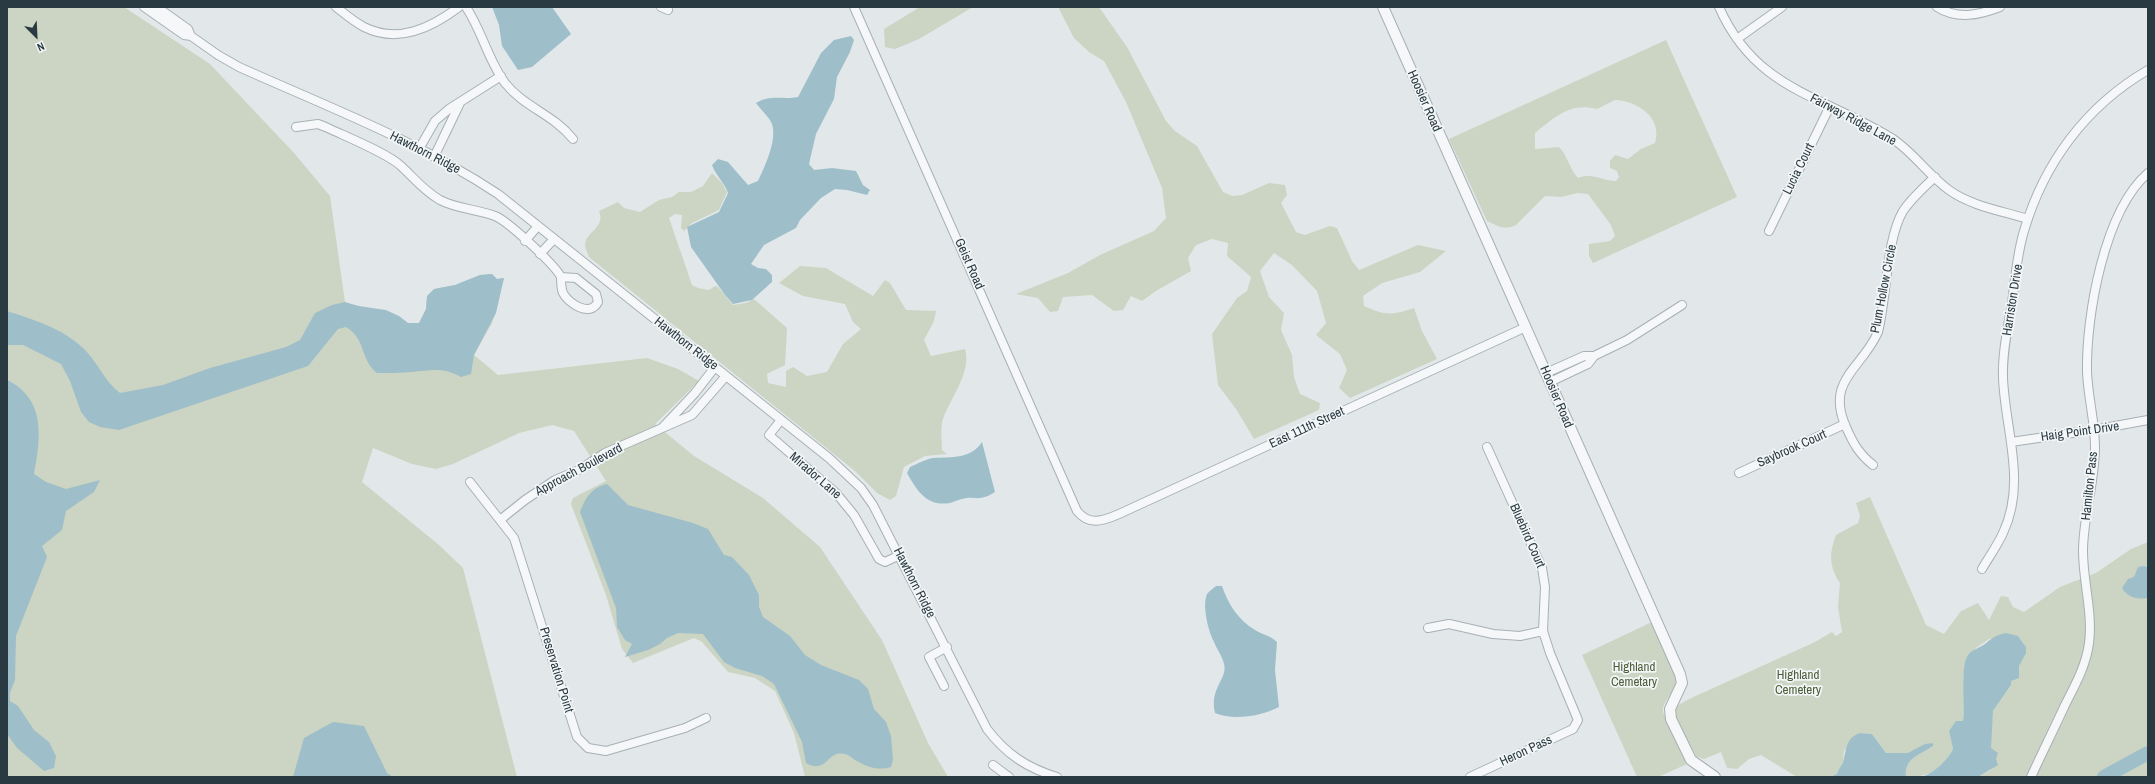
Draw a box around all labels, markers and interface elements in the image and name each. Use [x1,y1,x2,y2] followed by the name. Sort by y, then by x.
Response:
[16,16,56,56] north arrow
[35,39,47,55] text: N
[1403,68,1445,134] street label: Hoosier Road
[1807,91,1899,149] street label: Fairway Ridge Lane
[387,129,463,177] street label: Hawthorn Ridge
[1780,141,1818,197] street label: Lucia Court
[951,236,987,292] street label: Geist Road
[1868,243,1900,335] street label: Plum Hollow Circle
[2000,263,2026,337] street label: Harriston Drive
[651,314,721,374] street label: Hawthorn Ridge
[1536,364,1576,430] street label: Hoosier Road
[1267,404,1347,452] street label: East 111th Street
[2040,419,2120,445] street label: Haig Point Drive
[1755,427,1829,471] street label: Saybrook Court
[533,440,625,500] street label: Approach Boulevard
[786,449,844,503] street label: Mirador Lane
[2079,451,2101,521] street label: Hamilton Pass
[1506,501,1548,571] street label: Bluebird Court
[890,545,938,621] street label: Hawthorn Ridge
[536,626,576,714] street label: Preservation Point
[1611,660,1657,691] park label: Highland Cemetary
[1775,668,1821,699] park label: Highland Cemetery
[1497,732,1555,770] street label: Heron Pass

